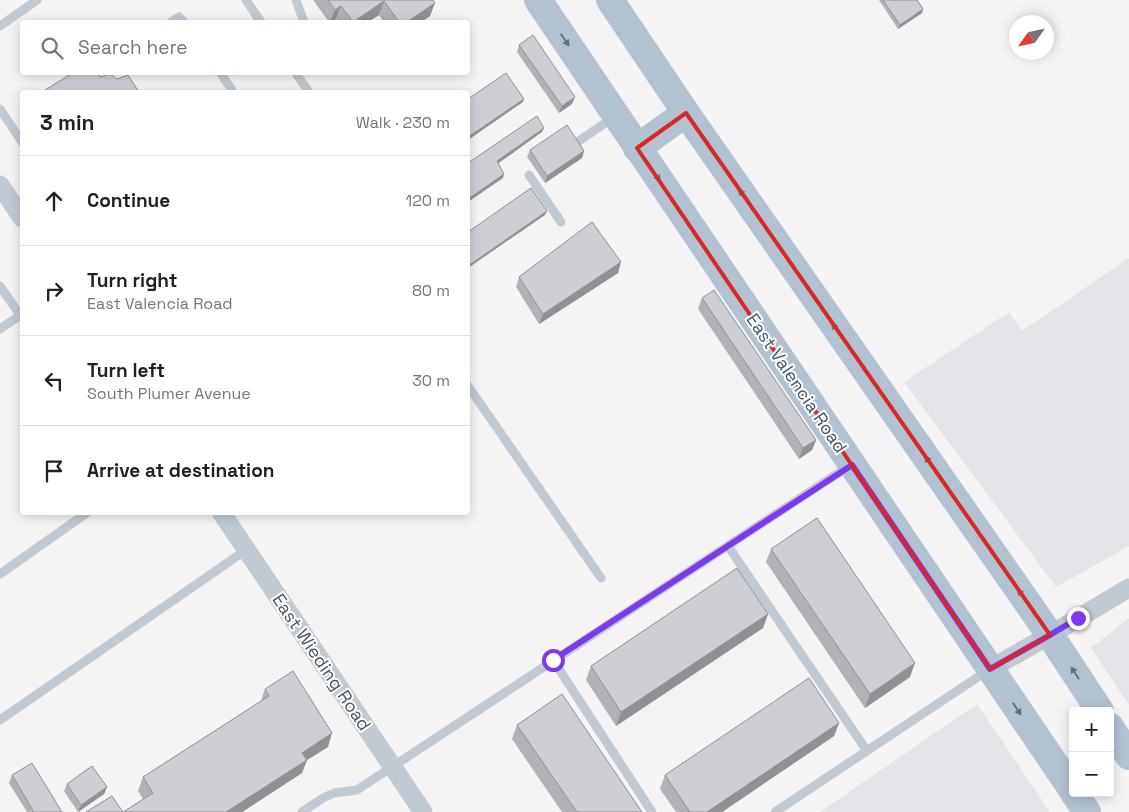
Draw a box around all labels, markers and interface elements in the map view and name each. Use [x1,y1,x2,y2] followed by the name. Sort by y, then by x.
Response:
[1009,15,1054,60] north arrow
[20,20,470,75] search box
[38,34,66,62] icon: search
[560,34,570,47] one-way arrow
[78,35,188,60] text: Search here
[40,109,95,136] text: 3 min
[356,112,450,133] text: Walk · 230 m
[651,168,661,182] one-way arrow
[40,187,68,215] icon: ahead
[87,188,170,213] text: Continue
[738,189,748,202] one-way arrow
[406,190,450,211] text: 120 m
[87,268,177,293] text: Turn right
[40,277,68,305] icon: right
[412,280,450,301] text: 80 m
[87,293,232,314] text: East Valencia Road
[742,309,852,457] street label: East Valencia Road
[831,322,841,336] one-way arrow
[87,358,165,383] text: Turn left
[40,367,68,395] icon: left
[412,370,450,391] text: 30 m
[87,383,251,404] text: South Plumer Avenue
[924,455,934,469] one-way arrow
[40,457,68,485] icon: arrive
[87,458,275,483] text: Arrive at destination
[1017,588,1027,602] one-way arrow
[268,589,376,735] street label: East Wieding Road
[1067,607,1090,630] route end
[542,649,565,672] route start
[1070,666,1080,680] one-way arrow
[1012,703,1022,716] one-way arrow
[1069,707,1114,797] map controls
[1069,707,1114,752] button: +
[1069,752,1114,797] button: −

